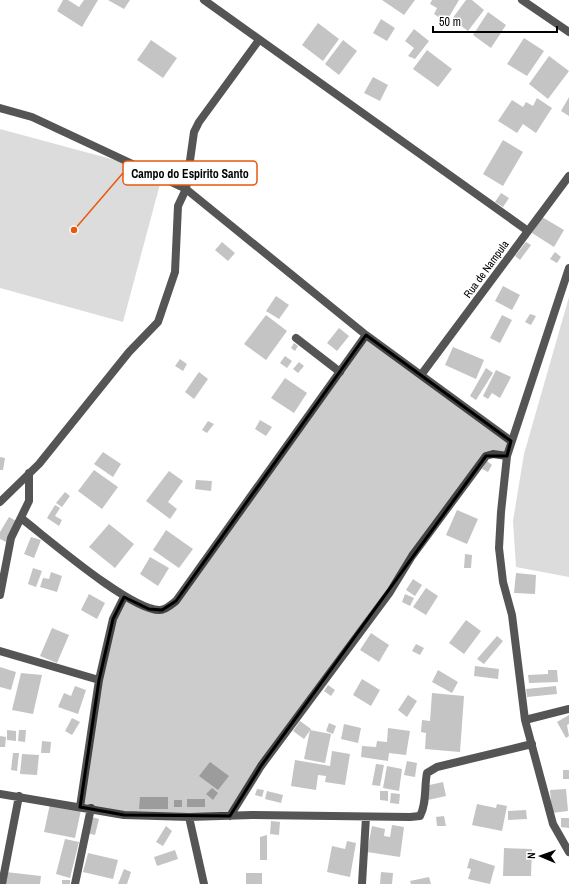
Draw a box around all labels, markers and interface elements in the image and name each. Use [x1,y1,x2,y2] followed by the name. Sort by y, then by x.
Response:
[433,8,557,34] scale bar
[439,14,461,30] text: 50 m
[123,161,257,185] callout: Campo do Espirito Santo
[131,166,249,182] text: Campo do Espirito Santo
[460,238,512,300] street label: Rua de Nampula
[521,836,561,876] north arrow
[524,852,538,859] text: N

